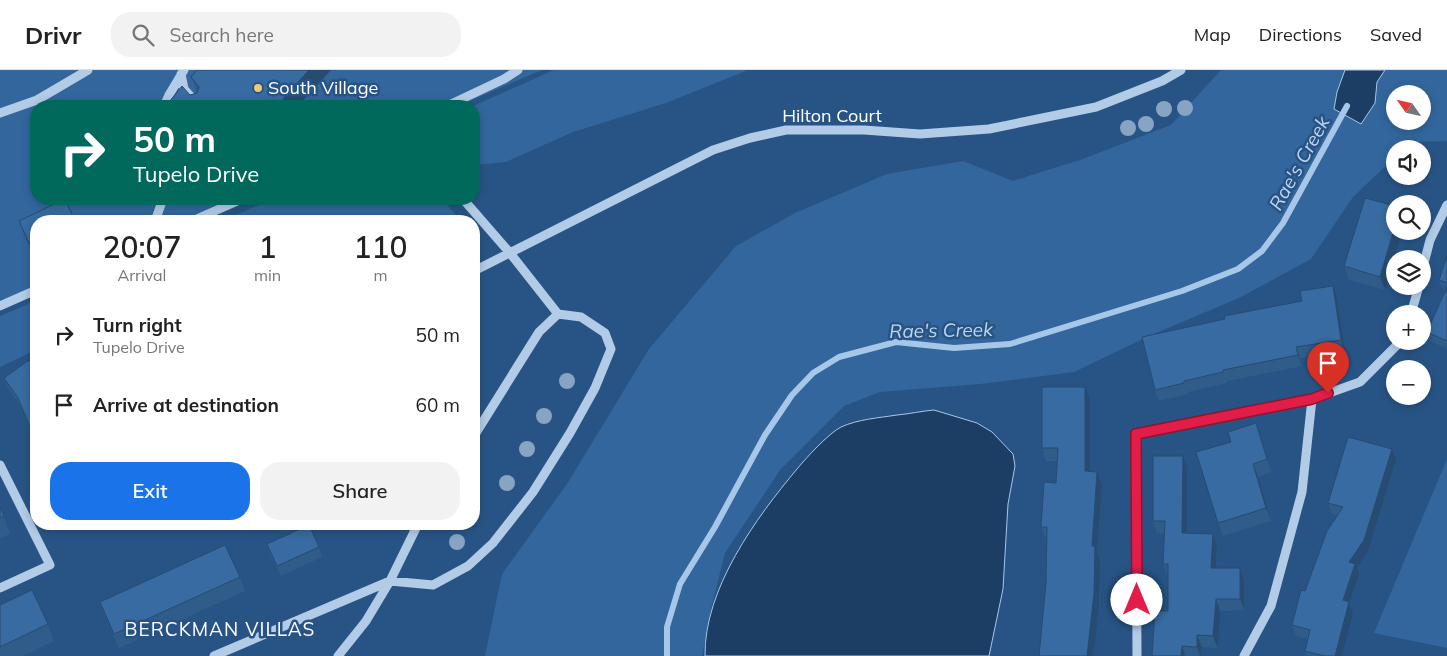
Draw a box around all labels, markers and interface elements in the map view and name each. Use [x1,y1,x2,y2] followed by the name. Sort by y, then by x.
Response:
[111,12,461,57] search box
[25,20,81,50] text: Drivr
[129,21,157,49] icon: search
[169,23,274,47] text: Search here
[1194,23,1231,46] text: Map
[1259,23,1342,46] text: Directions
[1370,23,1422,46] text: Saved
[268,76,378,99] place label: South Village
[252,82,264,94] marker: South Village
[1386,85,1431,130] north arrow
[1386,85,1431,405] map controls
[782,104,882,127] street label: Hilton Court
[1263,111,1335,214] water label: Rae's Creek
[133,117,216,161] text: 50 m
[50,120,115,185] icon: right
[1386,140,1431,185] button: sound
[133,160,259,188] text: Tupelo Drive
[1386,195,1431,240] button: search
[102,228,182,266] text: 20:07
[259,228,277,266] text: 1
[354,228,408,266] text: 110
[1386,250,1431,295] button: layers
[118,265,166,285] text: Arrival
[254,265,281,285] text: min
[374,265,388,285] text: m
[1386,305,1431,350] button: +
[93,313,182,337] text: Turn right
[889,317,994,343] water label: Rae's Creek
[50,321,78,349] icon: right
[416,323,460,347] text: 50 m
[93,337,185,357] text: Tupelo Drive
[1307,342,1349,393] pin
[1314,349,1342,377] icon: arrive
[1386,360,1431,405] button: −
[50,391,78,419] icon: arrive
[93,393,279,417] text: Arrive at destination
[416,393,460,417] text: 60 m
[50,462,250,520] button: Exit
[260,462,460,520] button: Share
[1110,573,1162,625] position arrow
[125,617,315,641] district label: BERCKMAN VILLAS

